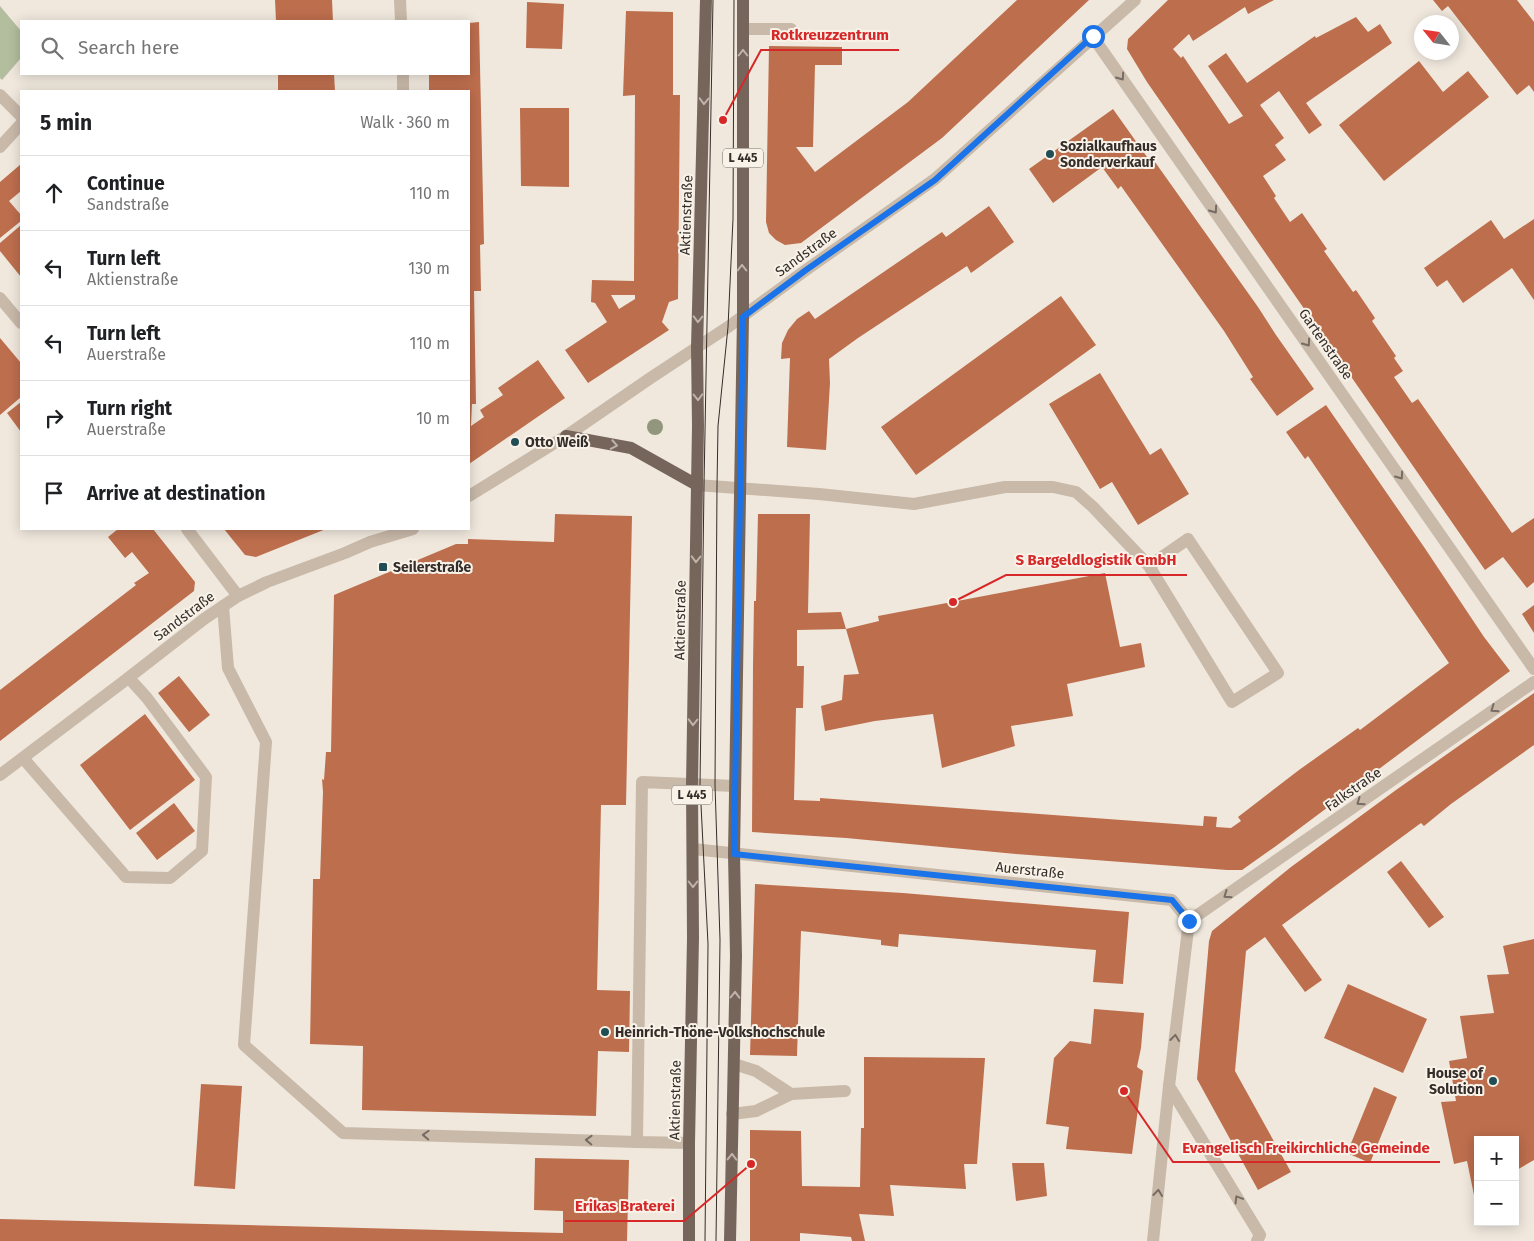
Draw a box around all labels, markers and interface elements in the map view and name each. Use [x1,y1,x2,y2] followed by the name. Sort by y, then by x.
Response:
[1414,15,1459,60] north arrow
[20,20,470,75] search box
[761,20,899,50] callout: Rotkreuzzentrum
[1082,25,1105,48] route start
[771,26,889,44] text: Rotkreuzzentrum
[38,34,66,62] icon: search
[78,36,179,59] text: Search here
[738,49,748,56] one-way arrow
[1115,71,1124,80] one-way arrow
[699,98,709,105] one-way arrow
[40,110,92,136] text: 5 min
[360,113,450,132] text: Walk · 360 m
[1060,138,1157,171] place label: Sozialkaufhaus Sonderverkauf
[723,148,763,168] road number: L 445
[1044,148,1056,160] marker: Sozialkaufhaus Sonderverkauf
[87,172,165,195] text: Continue
[677,175,696,255] street label: Aktienstraße
[40,179,68,207] icon: ahead
[409,184,450,203] text: 110 m
[87,195,169,214] text: Sandstraße
[1208,204,1217,214] one-way arrow
[772,224,840,280] street label: Sandstraße
[87,247,161,270] text: Turn left
[40,254,68,282] icon: left
[408,259,450,278] text: 130 m
[737,264,748,272] one-way arrow
[87,270,179,289] text: Aktienstraße
[1295,306,1356,383] street label: Gartenstraße
[693,316,703,323] one-way arrow
[87,322,161,345] text: Turn left
[40,329,68,357] icon: left
[409,334,450,353] text: 110 m
[1301,337,1310,347] one-way arrow
[87,345,166,364] text: Auerstraße
[693,394,703,401] one-way arrow
[87,397,172,420] text: Turn right
[40,404,68,432] icon: right
[416,409,450,428] text: 10 m
[87,420,166,439] text: Auerstraße
[525,434,589,451] place label: Otto Weiß
[509,436,521,448] marker: Otto Weiß
[610,439,619,449] one-way arrow
[1394,471,1403,480] one-way arrow
[40,479,68,507] icon: arrive
[87,482,266,505] text: Arrive at destination
[1006,545,1187,575] callout: S Bargeldlogistik GmbH
[1015,551,1177,569] text: S Bargeldlogistik GmbH
[691,556,701,564] one-way arrow
[393,559,471,576] place label: Seilerstraße
[377,561,389,573] marker: Seilerstraße
[671,580,690,660] street label: Aktienstraße
[150,588,218,645] street label: Sandstraße
[1490,703,1500,712] one-way arrow
[688,718,698,726] one-way arrow
[1322,764,1385,815] street label: Falkstraße
[672,786,712,804] road number: L 445
[1357,796,1366,805] one-way arrow
[995,858,1065,883] street label: Auerstraße
[688,881,698,889] one-way arrow
[1223,889,1233,898] one-way arrow
[1178,910,1201,933] route end
[730,991,740,998] one-way arrow
[615,1024,825,1041] place label: Heinrich-Thöne-Volkshochschule
[599,1026,611,1038] marker: Heinrich-Thöne-Volkshochschule
[1169,1034,1180,1042] one-way arrow
[666,1060,685,1140] street label: Aktienstraße
[1427,1065,1485,1098] place label: House of Solution
[1487,1075,1499,1087] marker: House of Solution
[422,1130,430,1140] one-way arrow
[1173,1132,1440,1162] callout: Evangelisch Freikirchliche Gemeinde
[584,1135,592,1145] one-way arrow
[1474,1136,1519,1226] map controls
[1474,1136,1519,1181] button: +
[1182,1139,1430,1157] text: Evangelisch Freikirchliche Gemeinde
[727,1153,737,1161] one-way arrow
[1474,1181,1519,1226] button: −
[1152,1188,1163,1196] one-way arrow
[565,1191,684,1221] callout: Erikas Braterei
[1235,1195,1244,1204] one-way arrow
[575,1197,675,1215] text: Erikas Braterei

